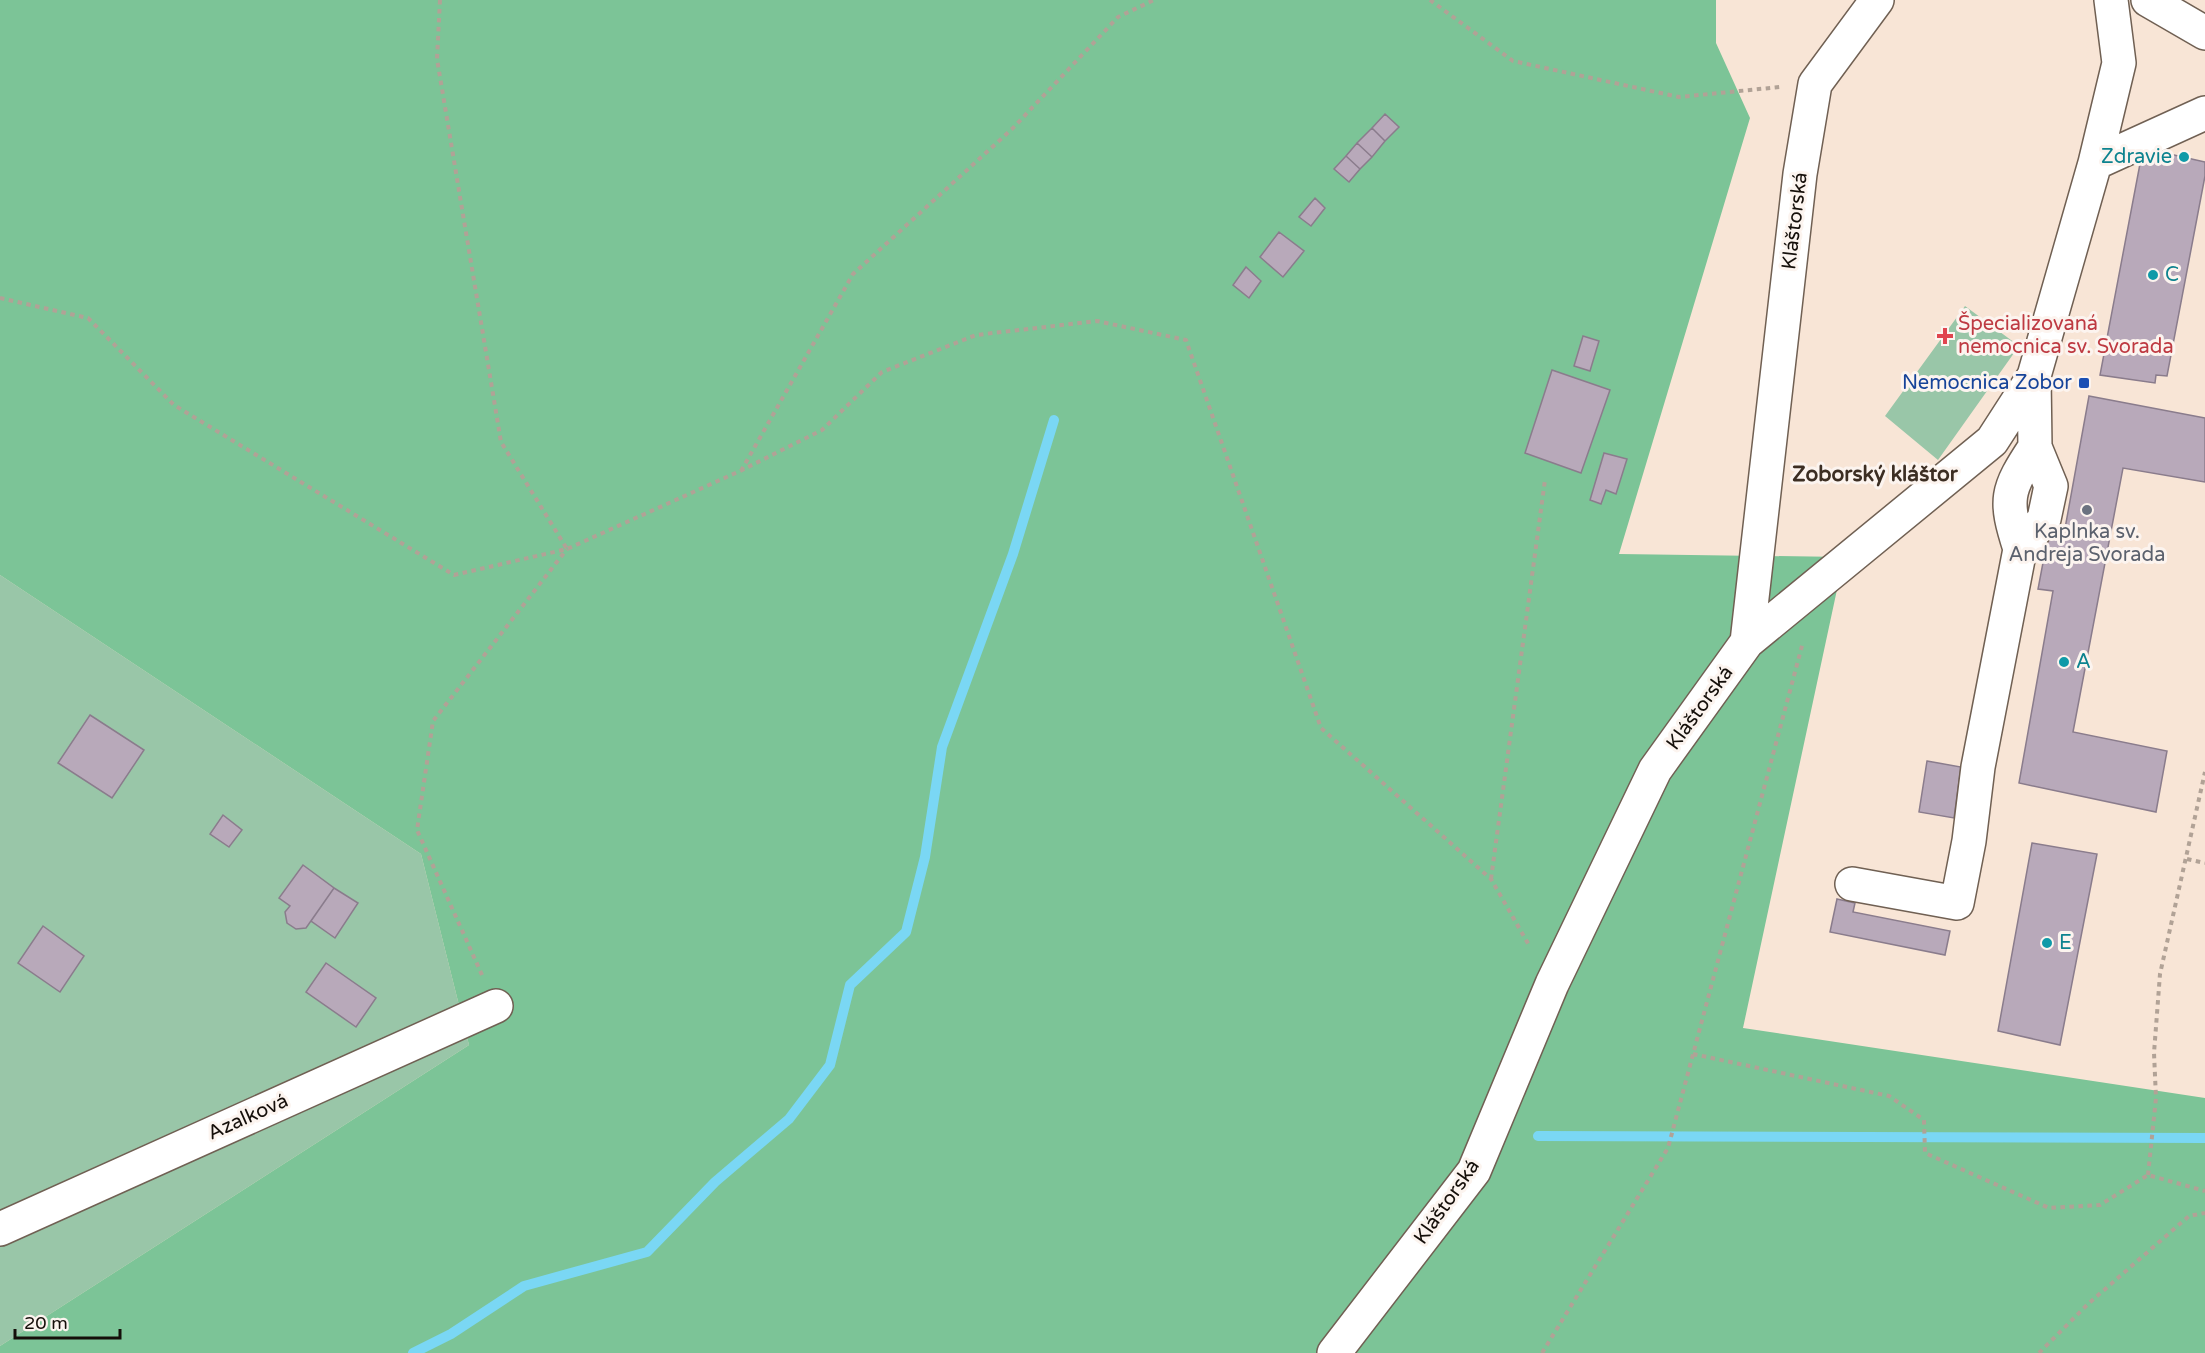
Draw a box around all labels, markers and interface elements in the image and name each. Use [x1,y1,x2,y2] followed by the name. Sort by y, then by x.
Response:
[2101,145,2172,169] place label: Zdravie
[2177,150,2191,164] marker: Zdravie
[1777,171,1813,271] street label: Kláštorská
[2165,263,2179,287] place label: C
[2146,268,2160,282] marker: C
[1958,311,2174,359] place label: Špecializovaná nemocnica sv. Svorada
[1936,327,1954,345] marker: Špecializovaná nemocnica sv. Svorada
[1902,371,2072,395] place label: Nemocnica Zobor
[2077,376,2091,390] marker: Nemocnica Zobor
[1792,462,1959,487] district label: Zoborský kláštor
[2080,503,2094,517] marker: Kaplnka sv. Andreja Svorada
[2009,520,2165,567] place label: Kaplnka sv. Andreja Svorada
[2076,650,2091,674] place label: A
[2057,655,2071,669] marker: A
[1661,661,1739,755] street label: Kláštorská
[2059,931,2072,955] place label: E
[2040,936,2054,950] marker: E
[204,1089,292,1145] street label: Azalková
[1409,1155,1485,1249] street label: Kláštorská
[15,1302,120,1340] scale bar
[24,1312,68,1334] text: 20 m

